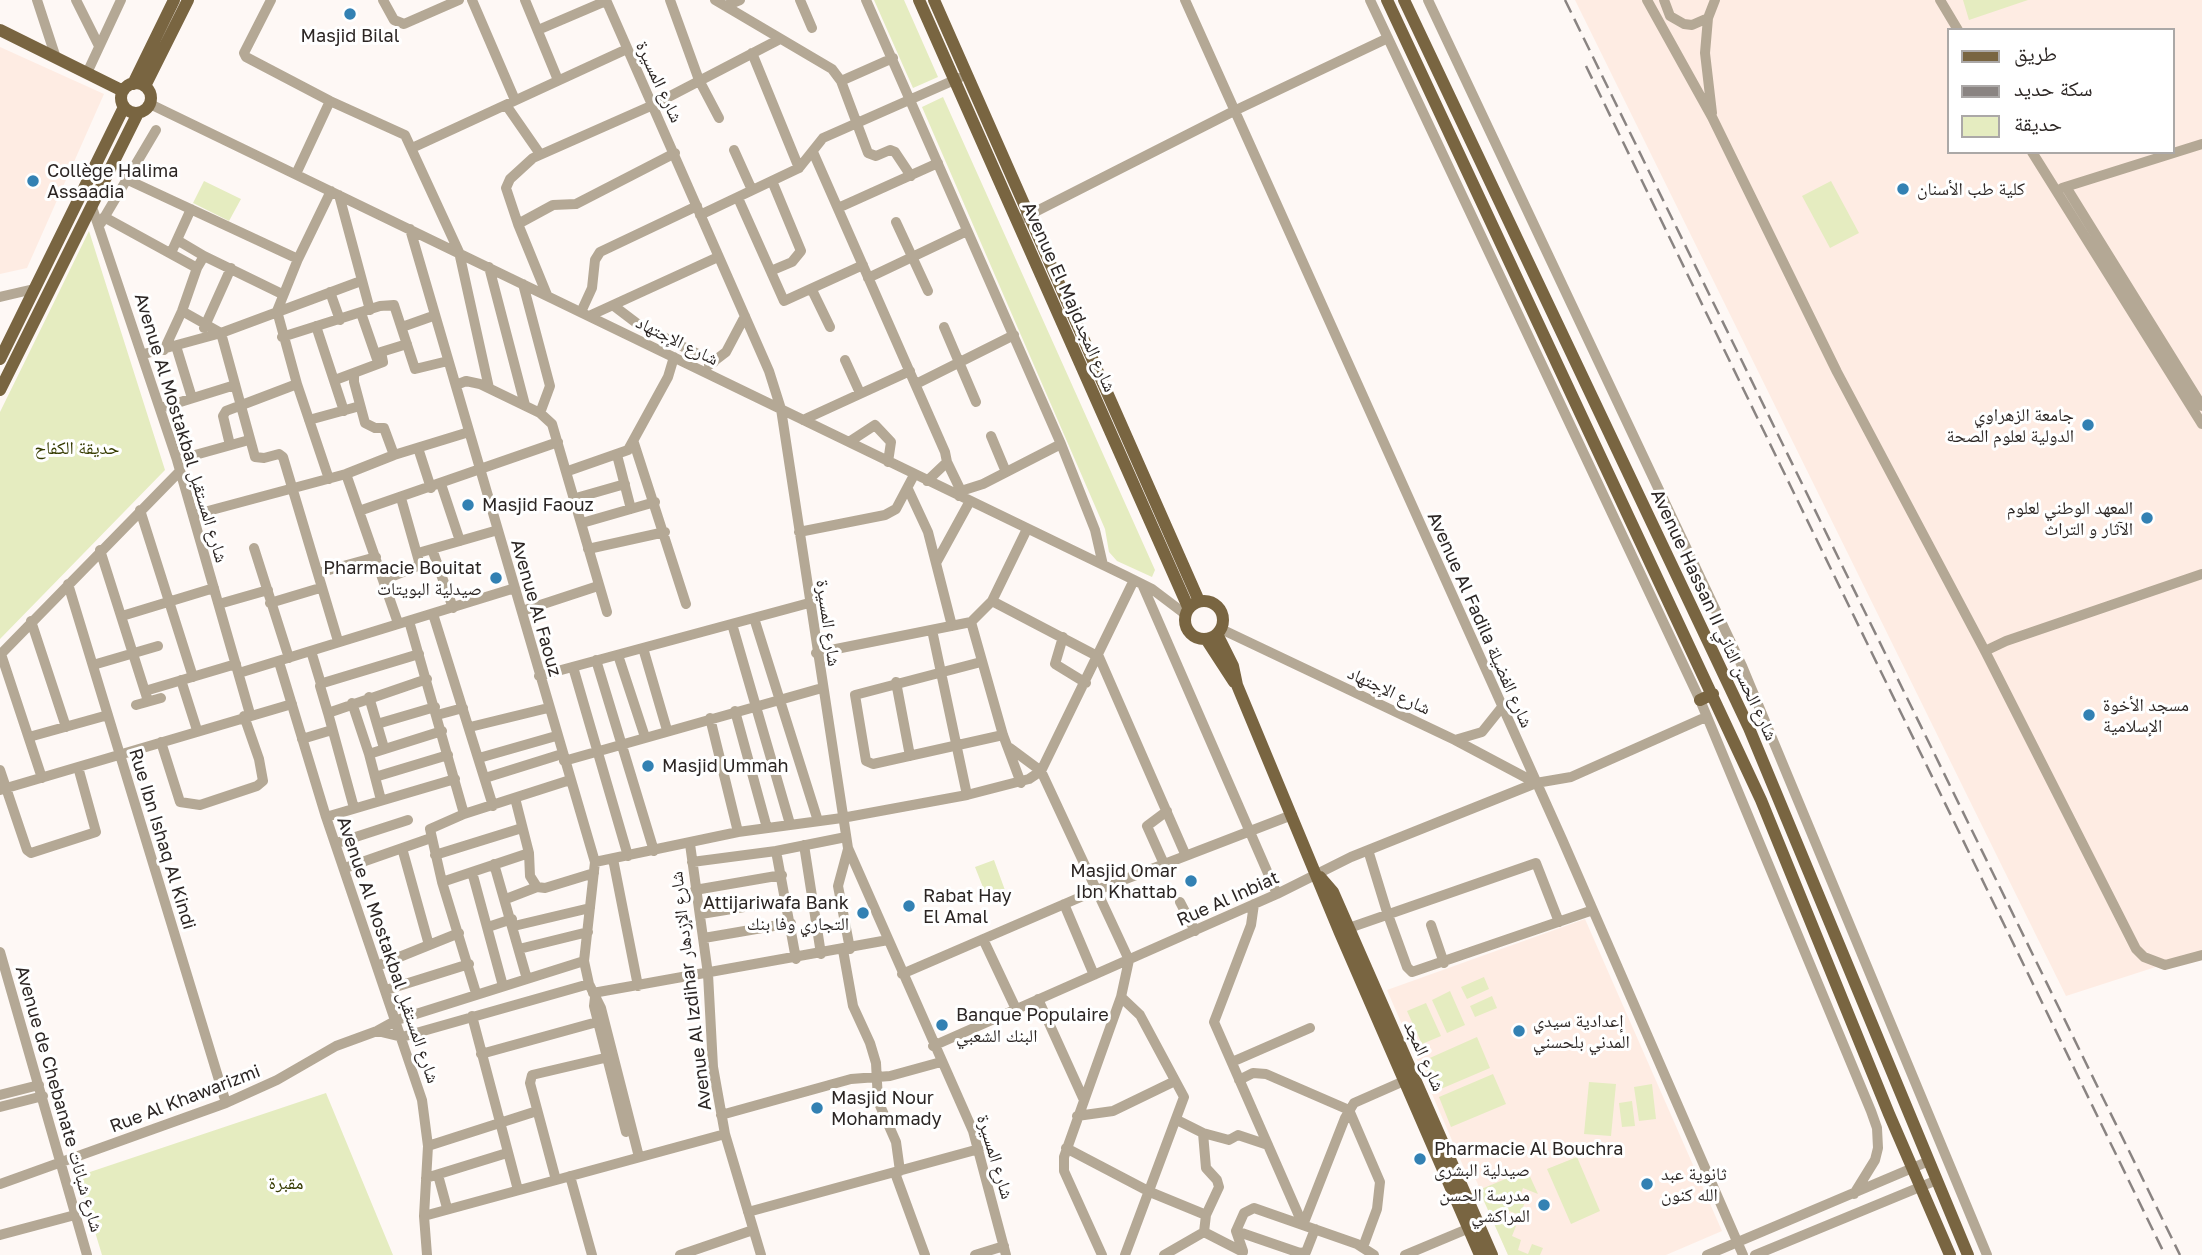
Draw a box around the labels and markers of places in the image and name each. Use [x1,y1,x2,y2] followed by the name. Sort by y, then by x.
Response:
[342,6,358,22] marker: Masjid Bilal
[301,25,399,47] place label: Masjid Bilal
[47,160,178,202] place label: Collège Halima Assaadia
[25,173,41,189] marker: Collège Halima Assaadia
[1917,178,2025,200] place label: كلية طب الأسنان
[1895,181,1911,197] marker: كلية طب الأسنان
[1946,404,2074,446] place label: جامعة الزهراوي الدولية لعلوم الصحة
[2080,417,2096,433] marker: جامعة الزهراوي الدولية لعلوم الصحة
[482,494,594,516] place label: Masjid Faouz
[460,497,476,513] marker: Masjid Faouz
[2007,497,2133,540] place label: المعهد الوطني لعلوم الآثار و التراث
[2139,510,2155,526] marker: المعهد الوطني لعلوم الآثار و التراث
[323,557,482,600] place label: Pharmacie Bouitat صيدلية البويتات
[488,570,504,586] marker: Pharmacie Bouitat صيدلية البويتات
[2103,694,2189,736] place label: مسجد الأخوة الإسلامية
[2081,707,2097,723] marker: مسجد الأخوة الإسلامية
[662,755,789,777] place label: Masjid Ummah
[640,758,656,774] marker: Masjid Ummah
[1070,860,1177,903] place label: Masjid Omar Ibn Khattab
[1183,873,1199,889] marker: Masjid Omar Ibn Khattab
[923,885,1012,928] place label: Rabat Hay El Amal
[703,892,849,934] place label: Attijariwafa Bank التجاري وفا بنك
[901,898,917,914] marker: Rabat Hay El Amal
[855,905,871,921] marker: Attijariwafa Bank التجاري وفا بنك
[956,1004,1109,1046] place label: Banque Populaire البنك الشعبي
[1533,1010,1630,1052] place label: إعدادية سيدي المدني بلحسني
[934,1017,950,1033] marker: Banque Populaire البنك الشعبي
[1511,1023,1527,1039] marker: إعدادية سيدي المدني بلحسني
[831,1087,942,1130] place label: Masjid Nour Mohammady
[809,1100,825,1116] marker: Masjid Nour Mohammady
[1434,1138,1623,1180] place label: Pharmacie Al Bouchra صيدلية البشرى
[1412,1151,1428,1167] marker: Pharmacie Al Bouchra صيدلية البشرى
[1661,1163,1727,1206] place label: ثانوية عبد الله كنون
[1639,1176,1655,1192] marker: ثانوية عبد الله كنون
[1439,1184,1530,1226] place label: مدرسة الحسن المراكشي
[1536,1197,1552,1213] marker: مدرسة الحسن المراكشي

